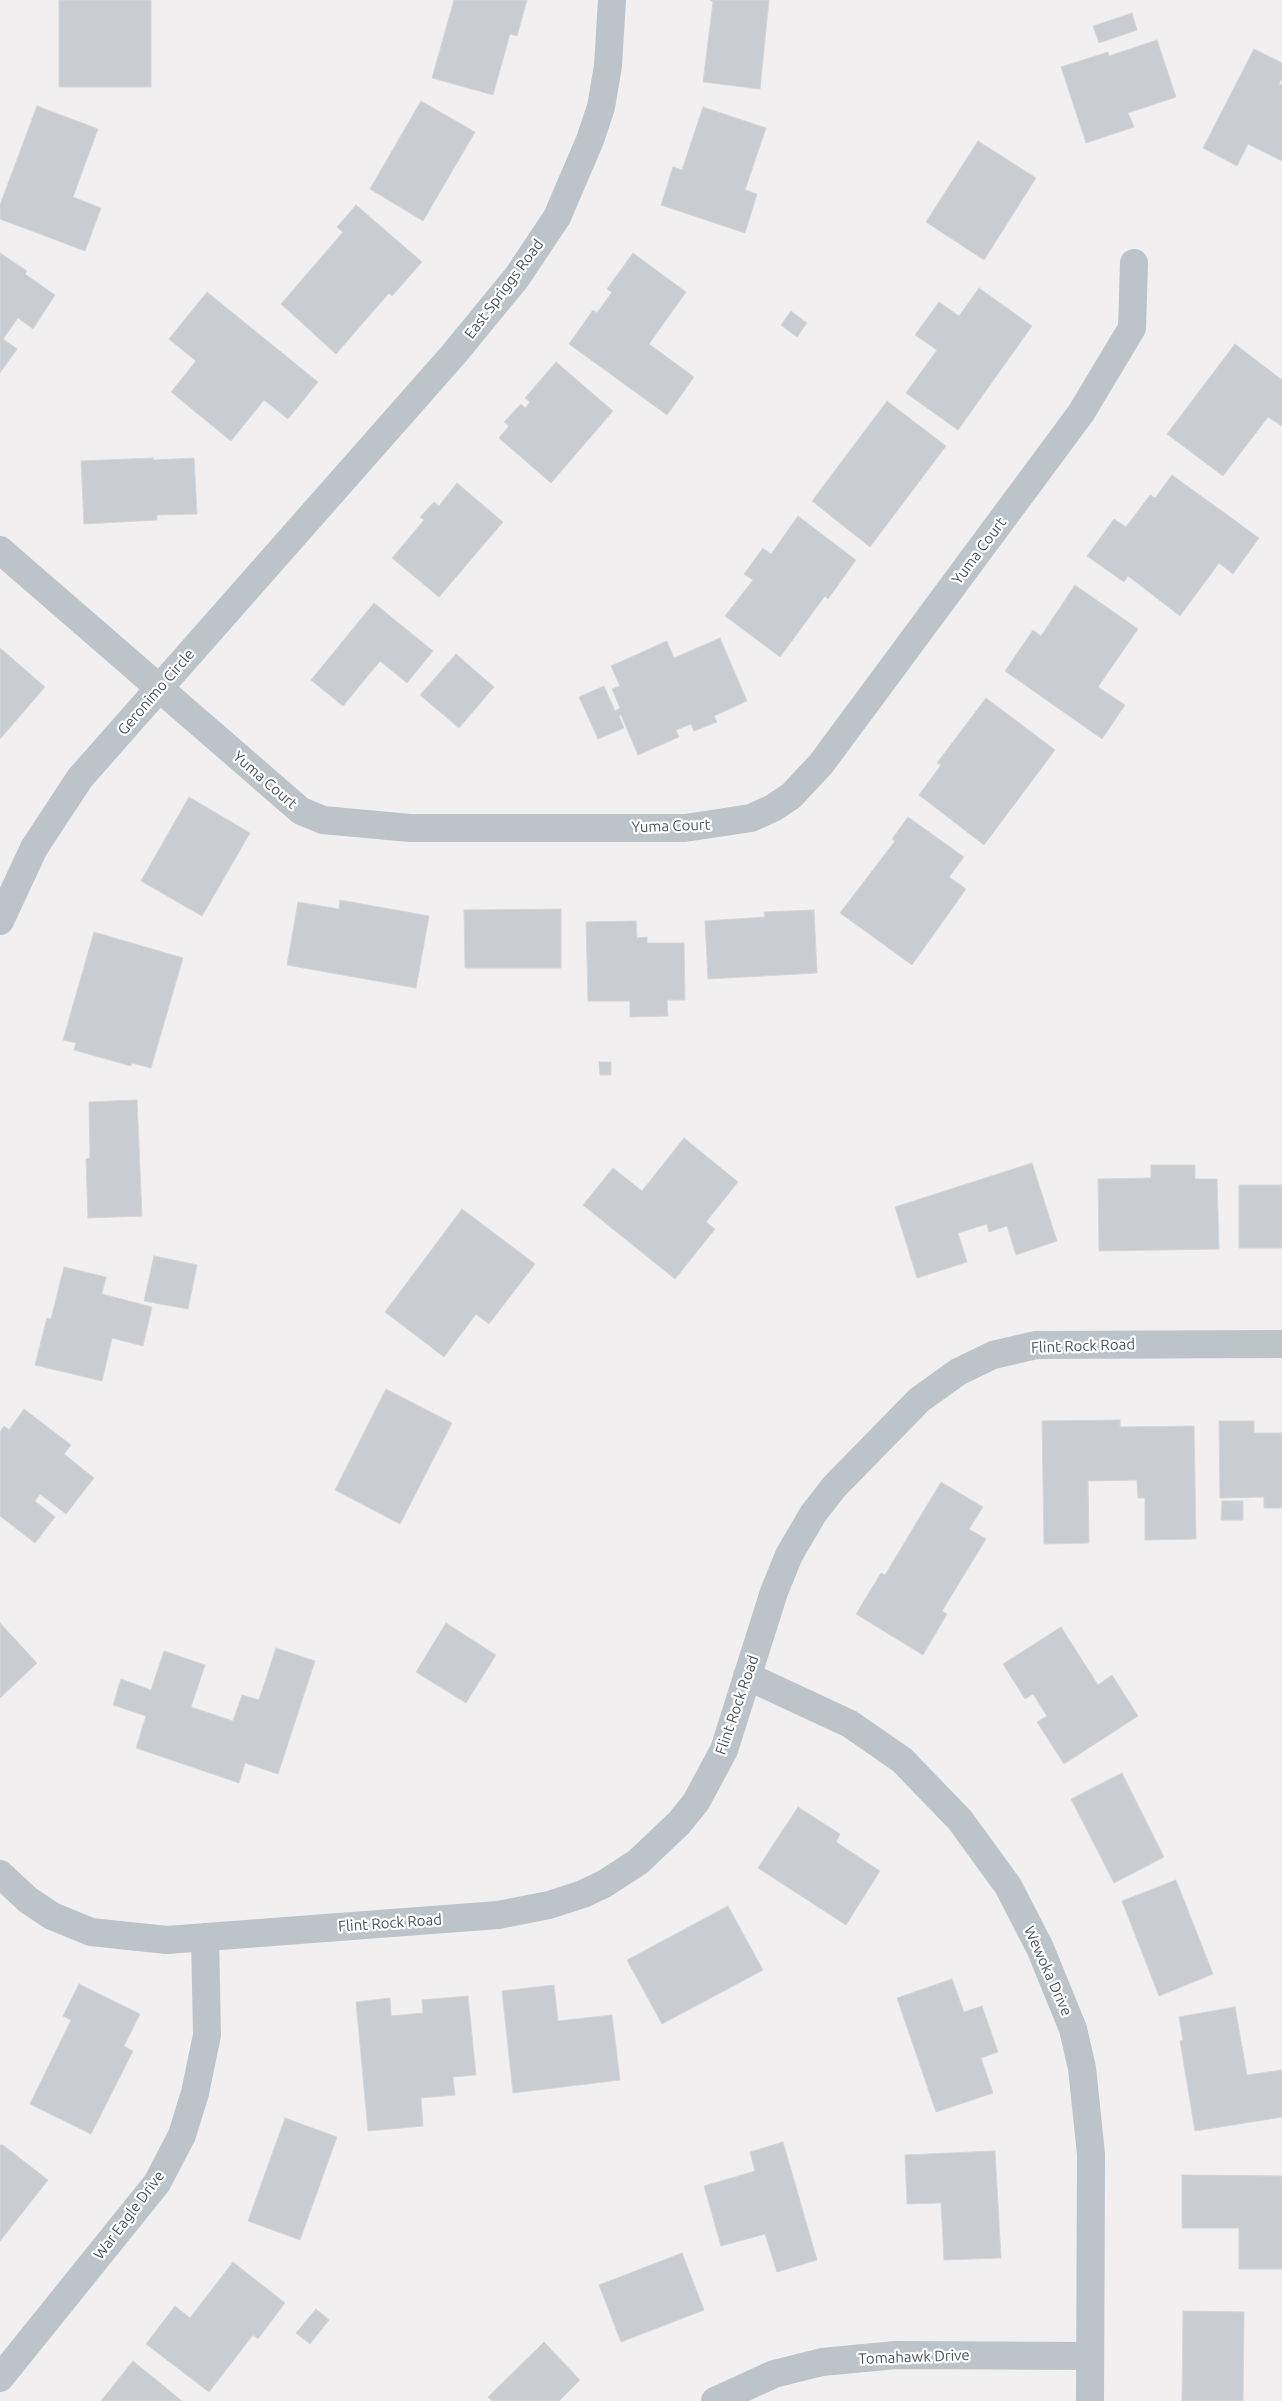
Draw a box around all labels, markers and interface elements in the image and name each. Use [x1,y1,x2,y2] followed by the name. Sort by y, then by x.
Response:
[461,236,547,342] street label: East Spriggs Road
[948,514,1010,588] street label: Yuma Court
[114,645,198,739] street label: Geronimo Circle
[229,747,301,813] street label: Yuma Court
[631,816,711,836] street label: Yuma Court
[1031,1335,1135,1357] street label: Flint Rock Road
[712,1653,762,1757] street label: Flint Rock Road
[337,1910,443,1936] street label: Flint Rock Road
[1020,1923,1076,2019] street label: Wewoka Drive
[90,2167,168,2263] street label: War Eagle Drive
[858,2346,970,2368] street label: Tomahawk Drive

